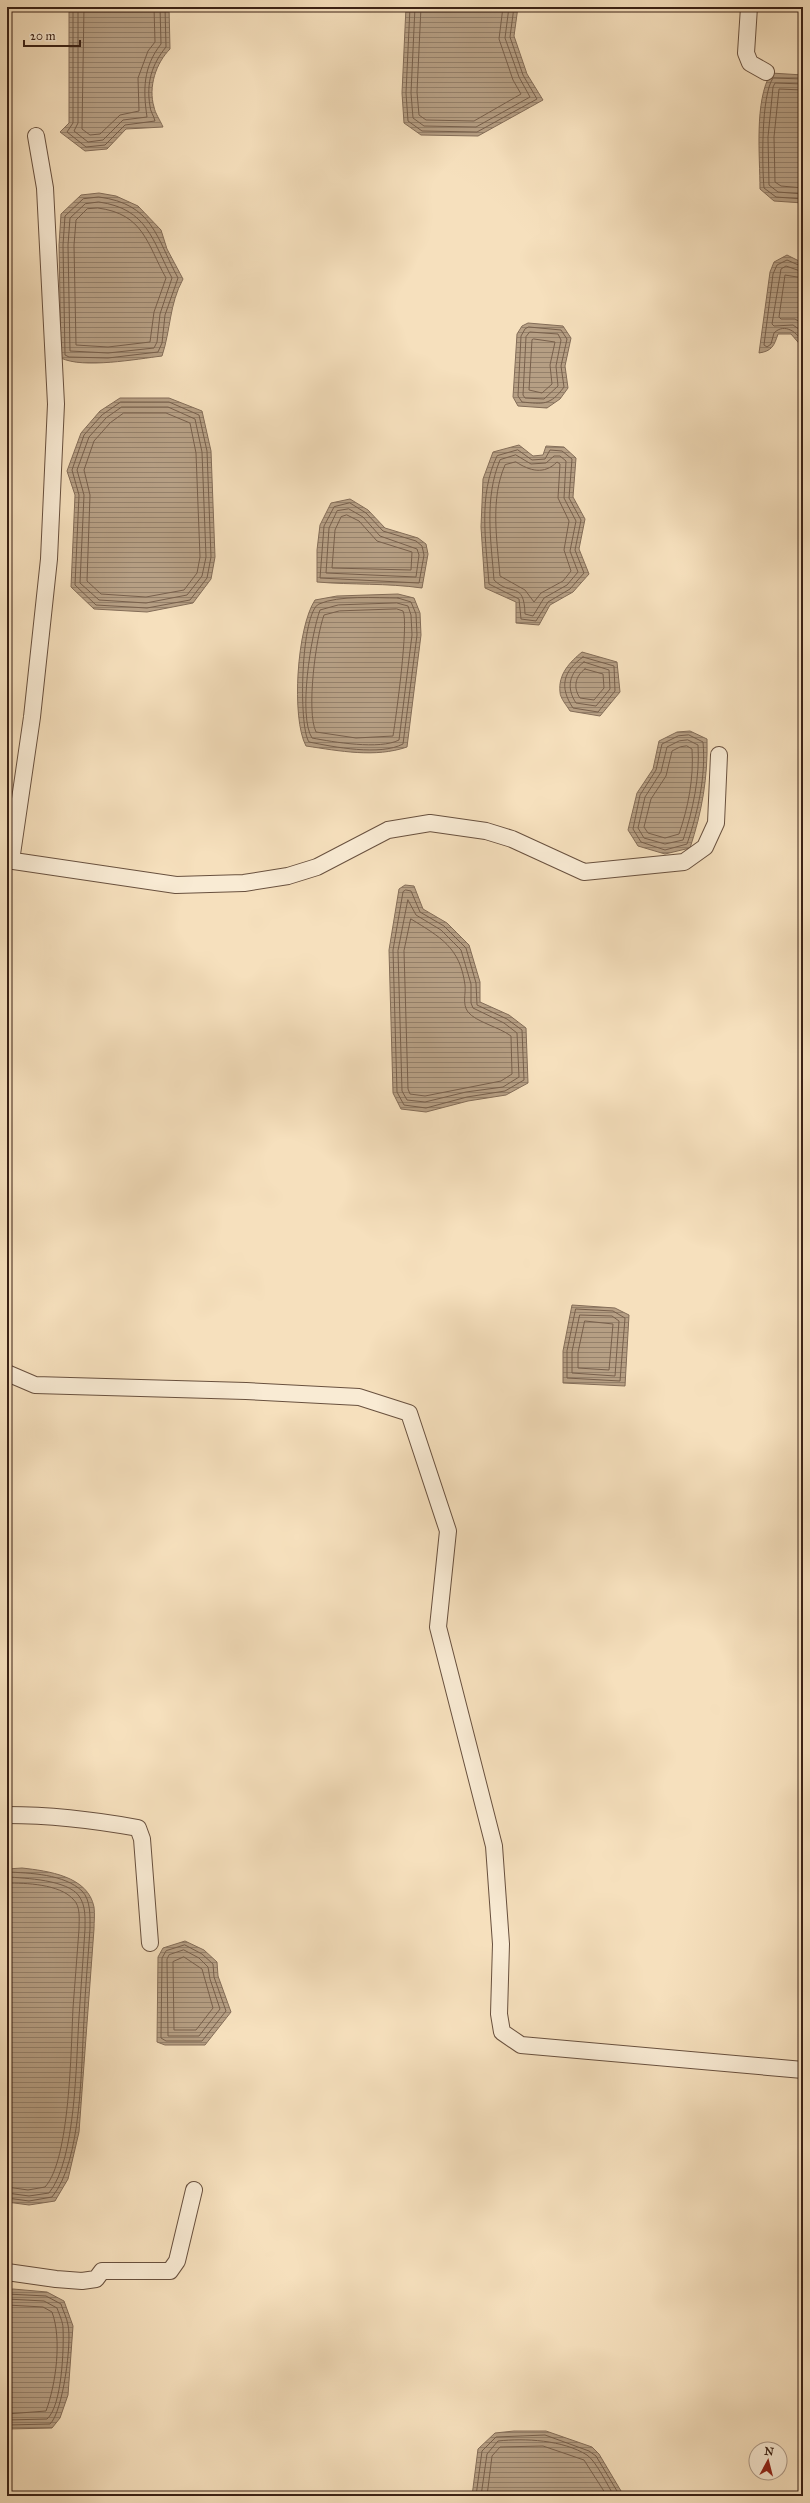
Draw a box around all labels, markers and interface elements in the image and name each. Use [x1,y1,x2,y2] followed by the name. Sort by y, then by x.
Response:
[24,22,80,48] scale bar
[30,29,56,43] text: 20 m
[748,2441,788,2481] north arrow
[764,2445,775,2459] text: N

